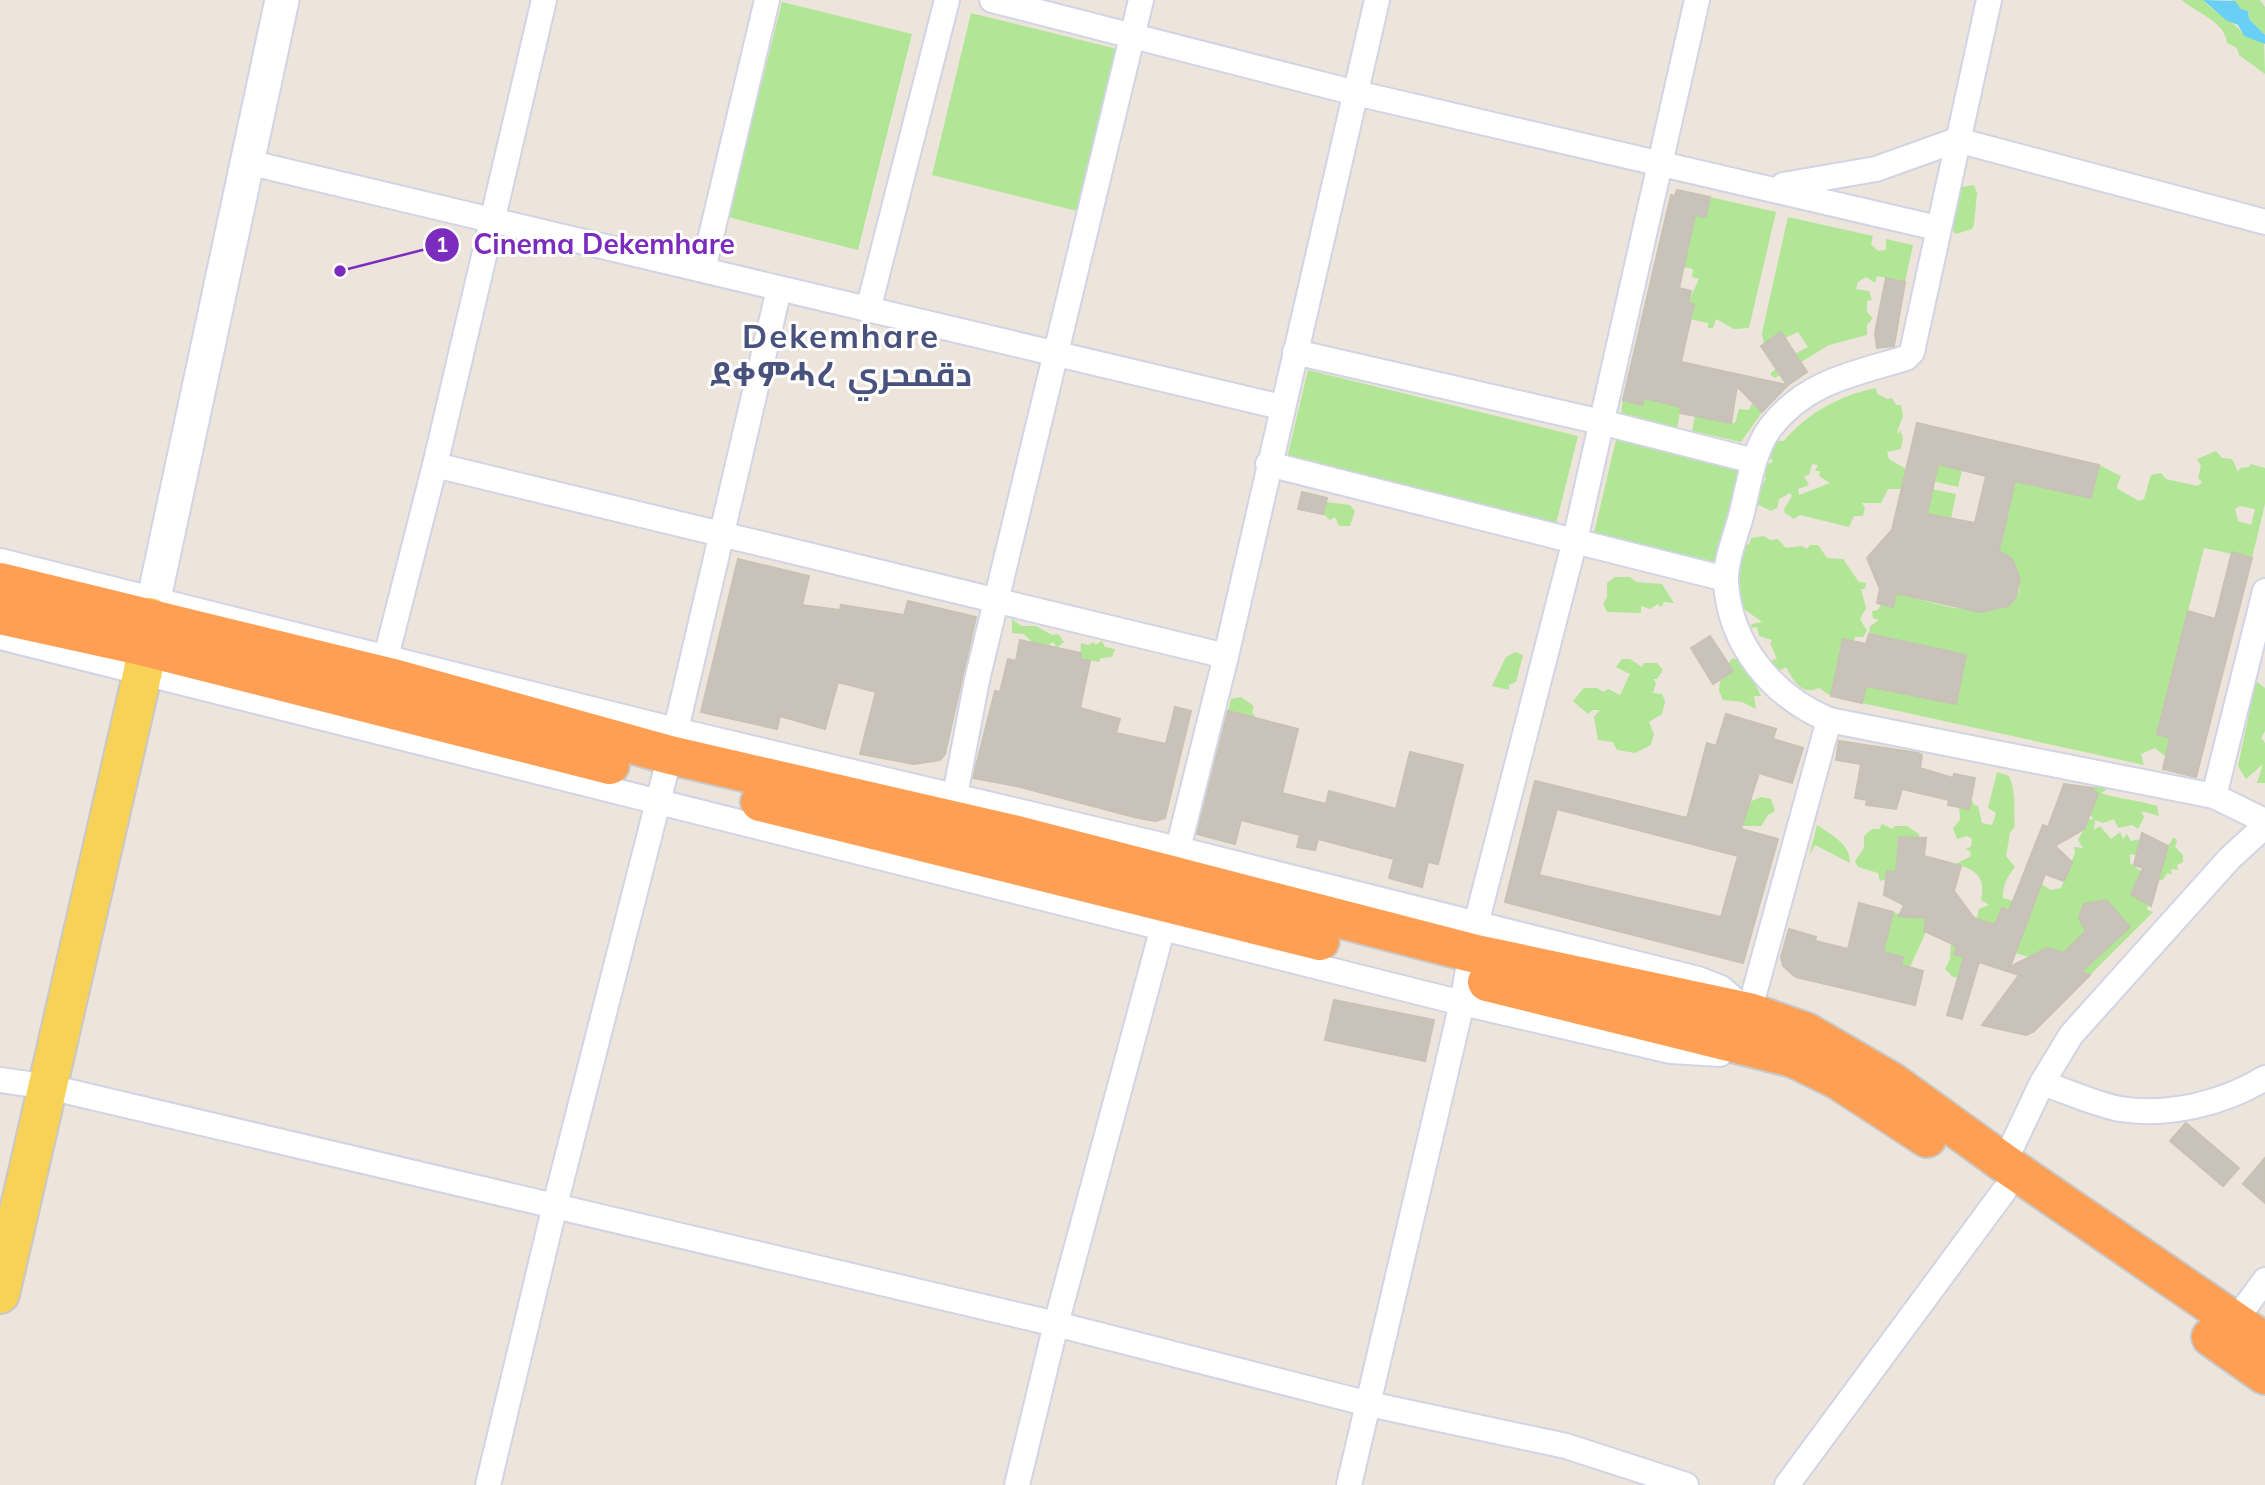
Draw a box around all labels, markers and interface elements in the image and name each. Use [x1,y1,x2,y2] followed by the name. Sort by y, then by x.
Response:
[424,220,749,269] callout: Cinema Dekemhare
[473,226,735,261] text: Cinema Dekemhare
[436,231,448,257] text: 1
[710,315,972,401] district label: Dekemhare ደቀምሓረ دقمحري

